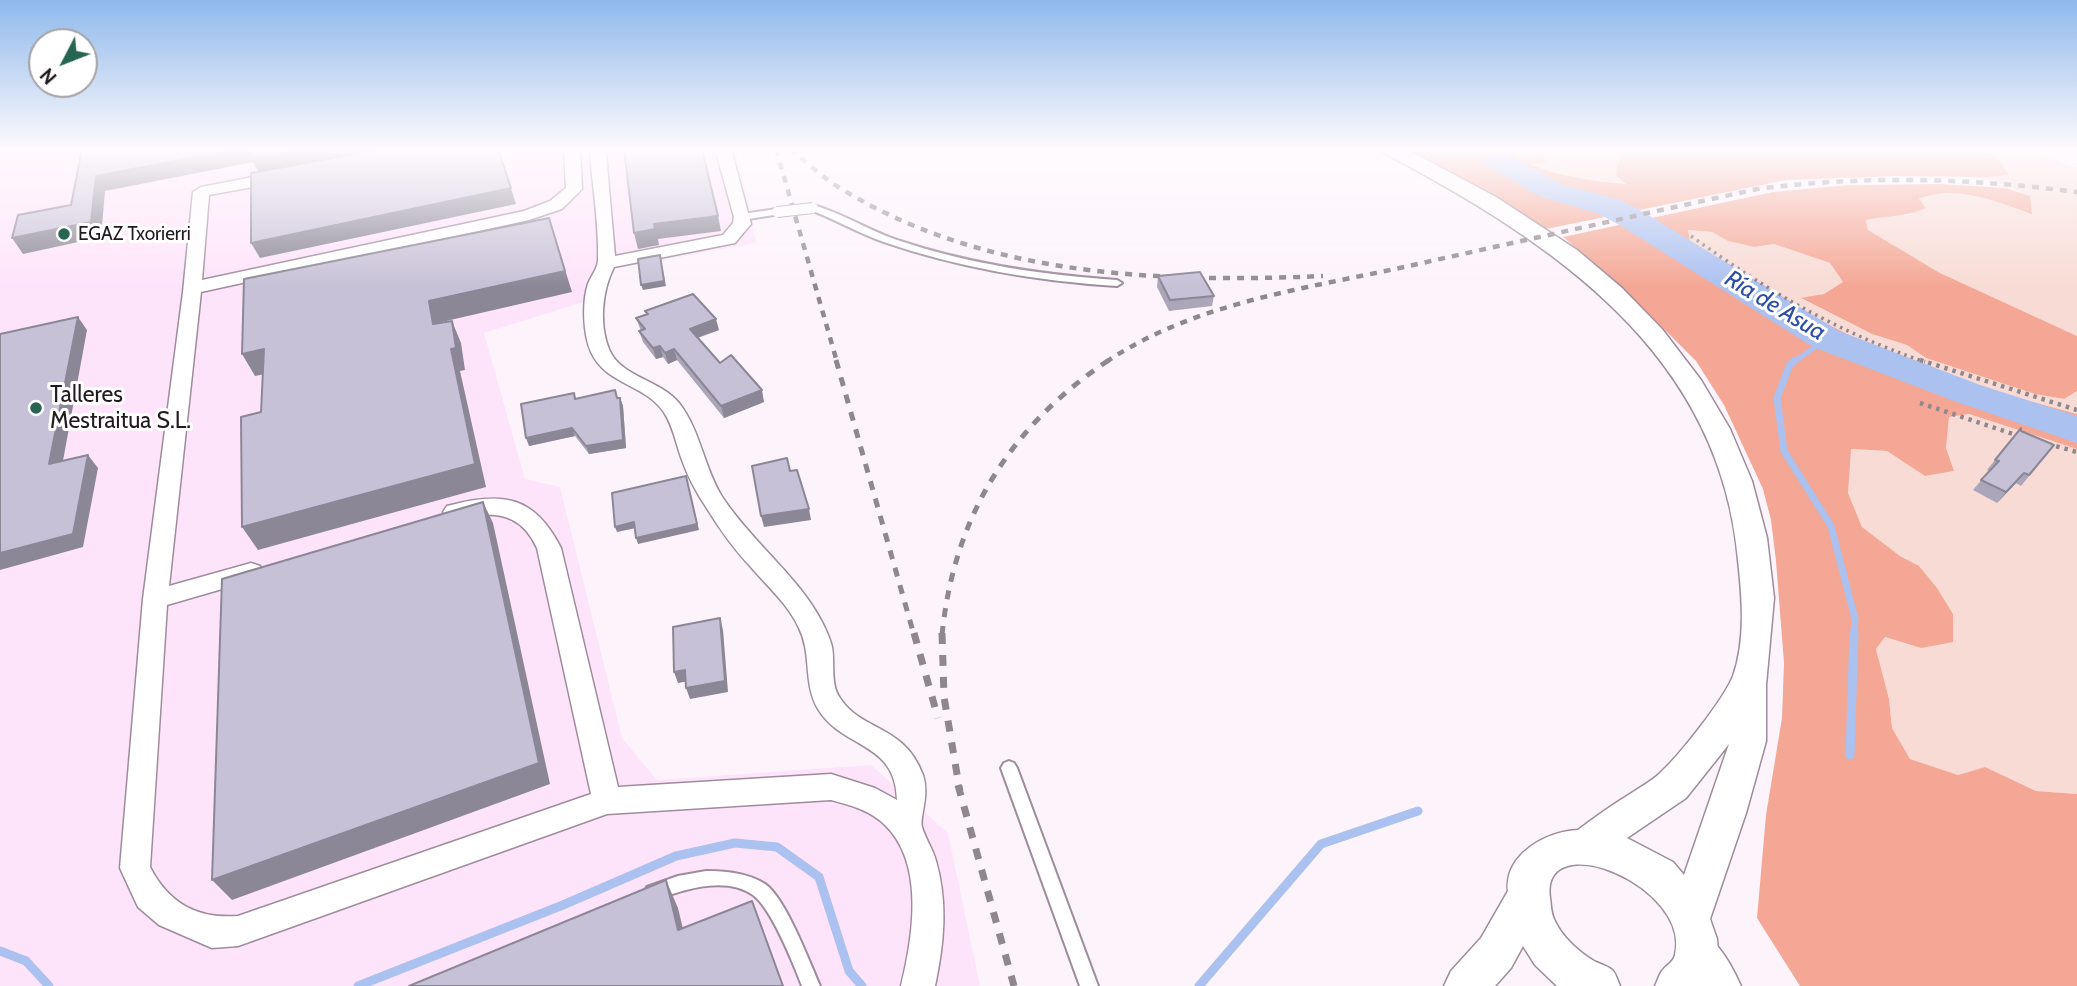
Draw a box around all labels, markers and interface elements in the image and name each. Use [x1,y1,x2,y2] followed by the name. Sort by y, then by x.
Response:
[28,28,98,98] north arrow
[35,63,62,89] text: N
[78,223,191,245] place label: EGAZ Txorierri
[56,226,72,242] marker: EGAZ Txorierri
[1719,265,1831,347] water label: Ría de Asua
[50,381,191,435] place label: Talleres Mestraitua S.L.
[28,400,44,416] marker: Talleres Mestraitua S.L.

